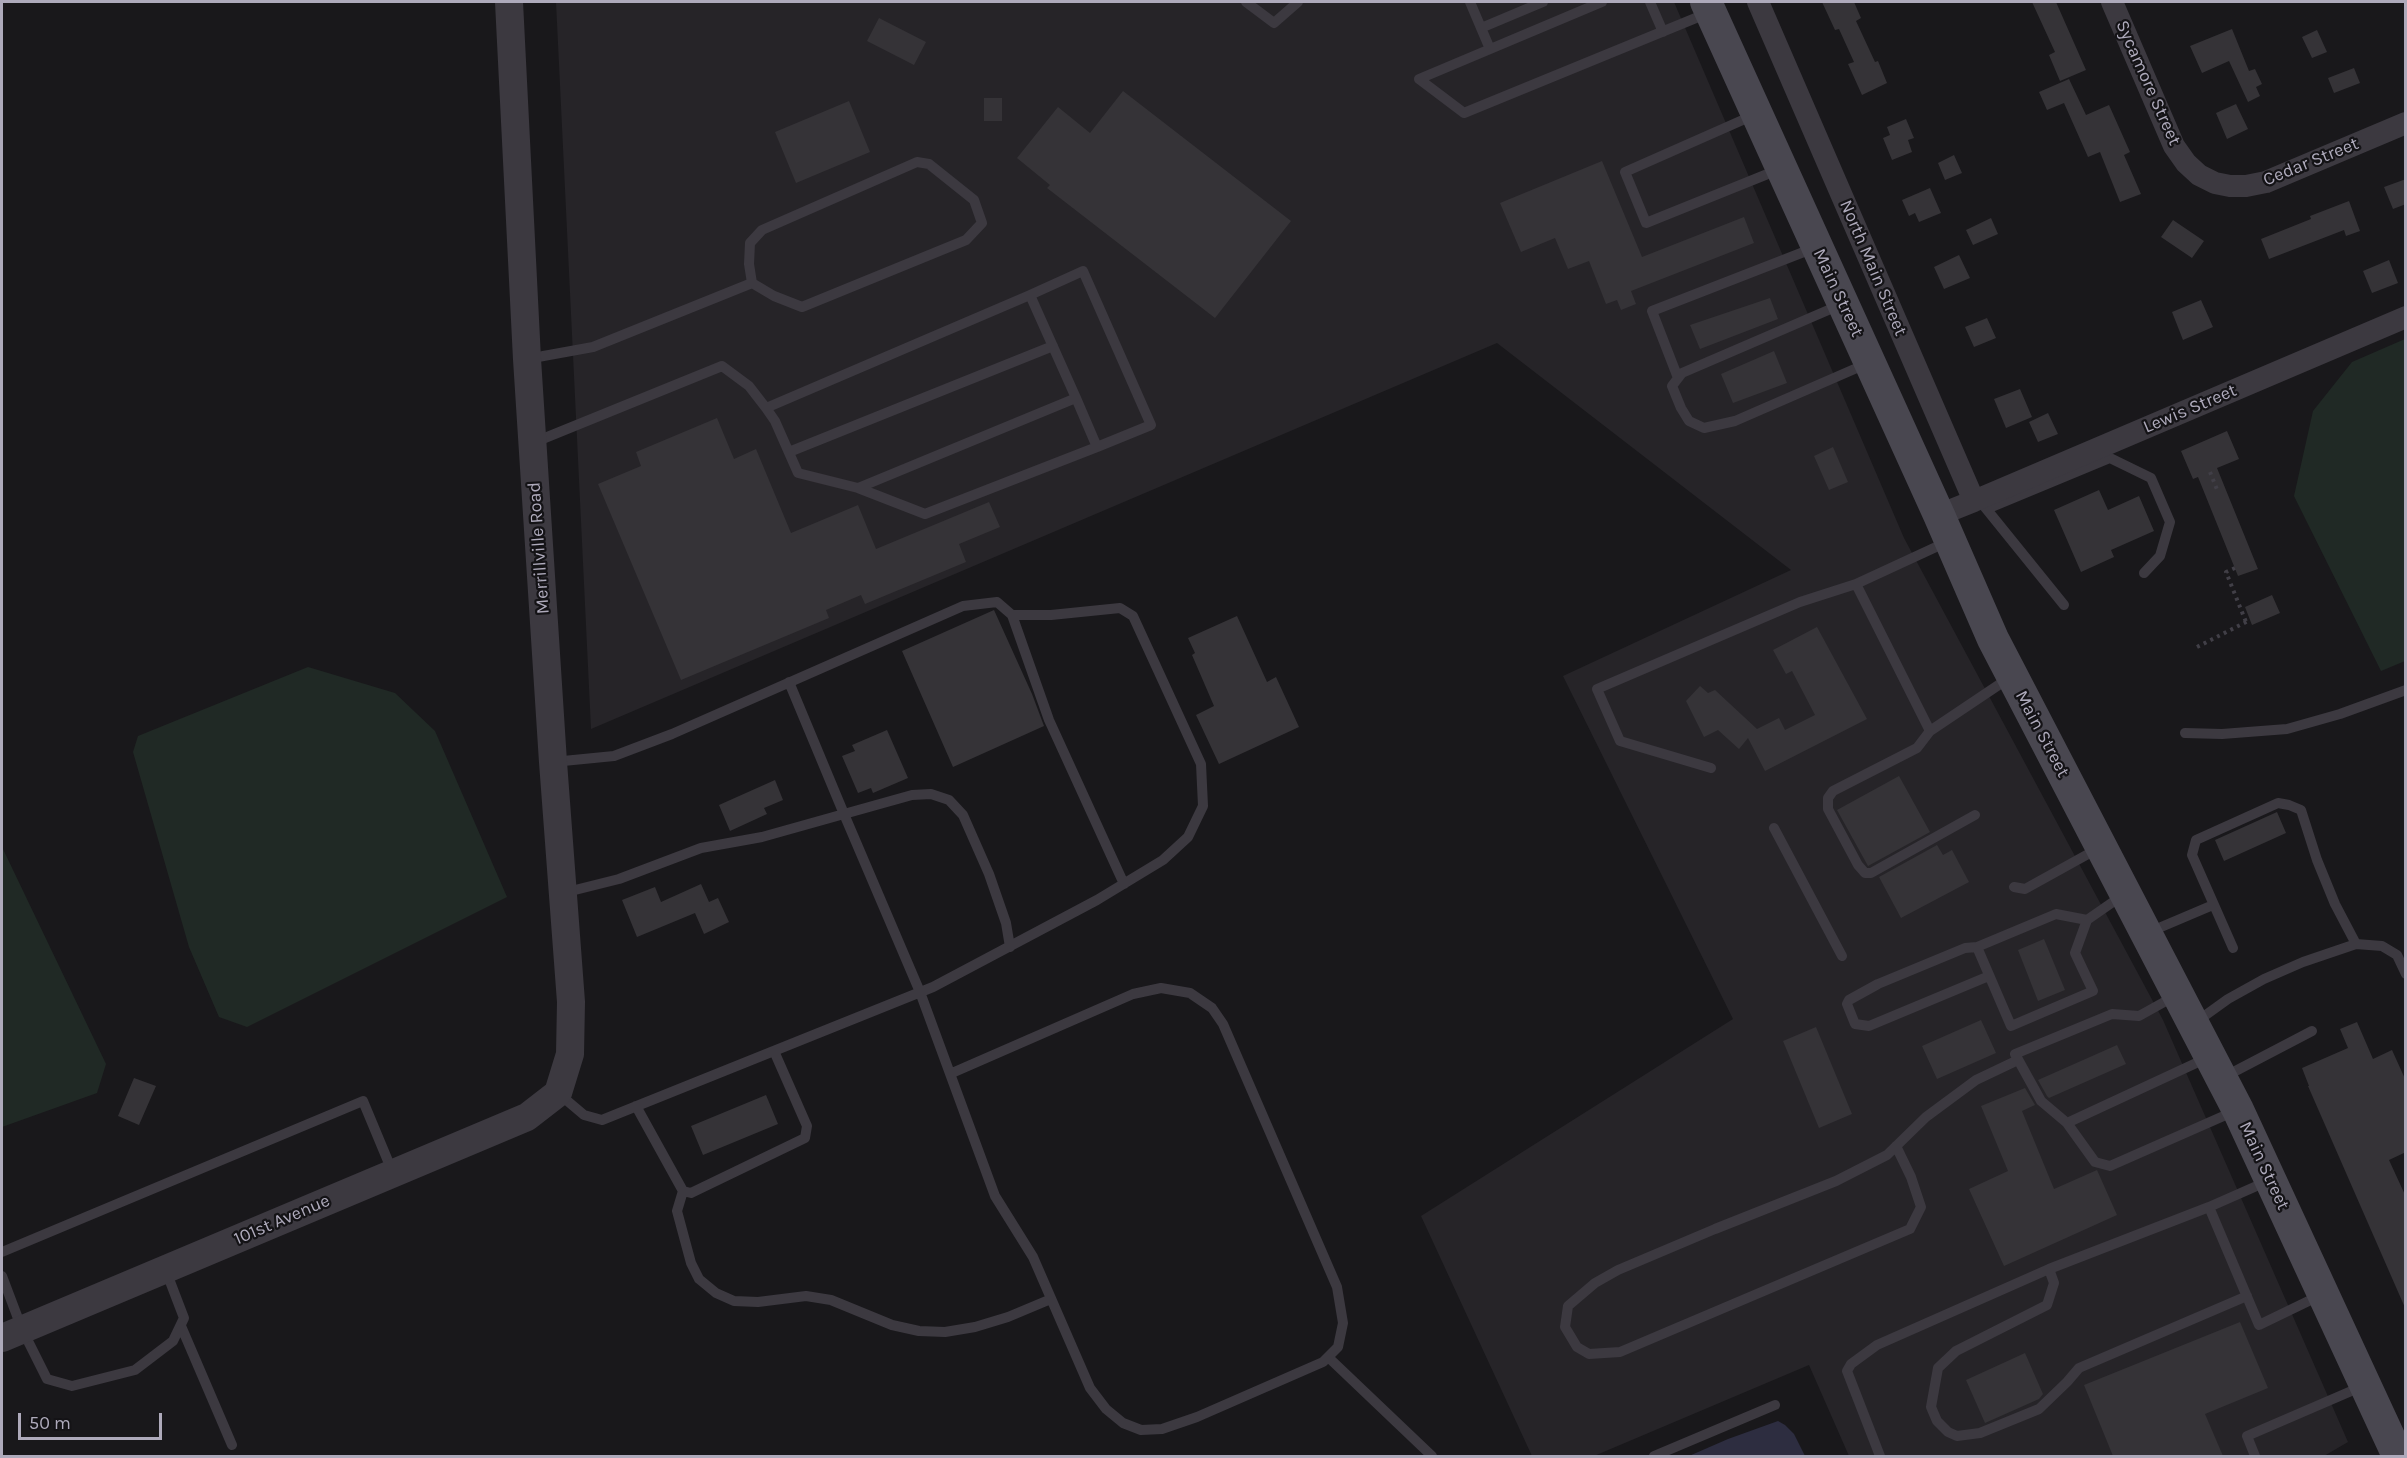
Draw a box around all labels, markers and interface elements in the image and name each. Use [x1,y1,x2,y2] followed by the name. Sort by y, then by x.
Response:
[2111,17,2185,149] street label: Sycamore Street
[2260,133,2362,191] street label: Cedar Street
[1835,197,1911,339] street label: North Main Street
[1808,245,1868,341] street label: Main Street
[2140,380,2240,438] street label: Lewis Street
[524,481,554,615] street label: Merrillville Road
[2010,687,2074,781] street label: Main Street
[2234,1118,2294,1214] street label: Main Street
[231,1190,333,1250] street label: 101st Avenue
[21,1401,165,1439] scale bar
[29,1412,71,1434] text: 50 m

